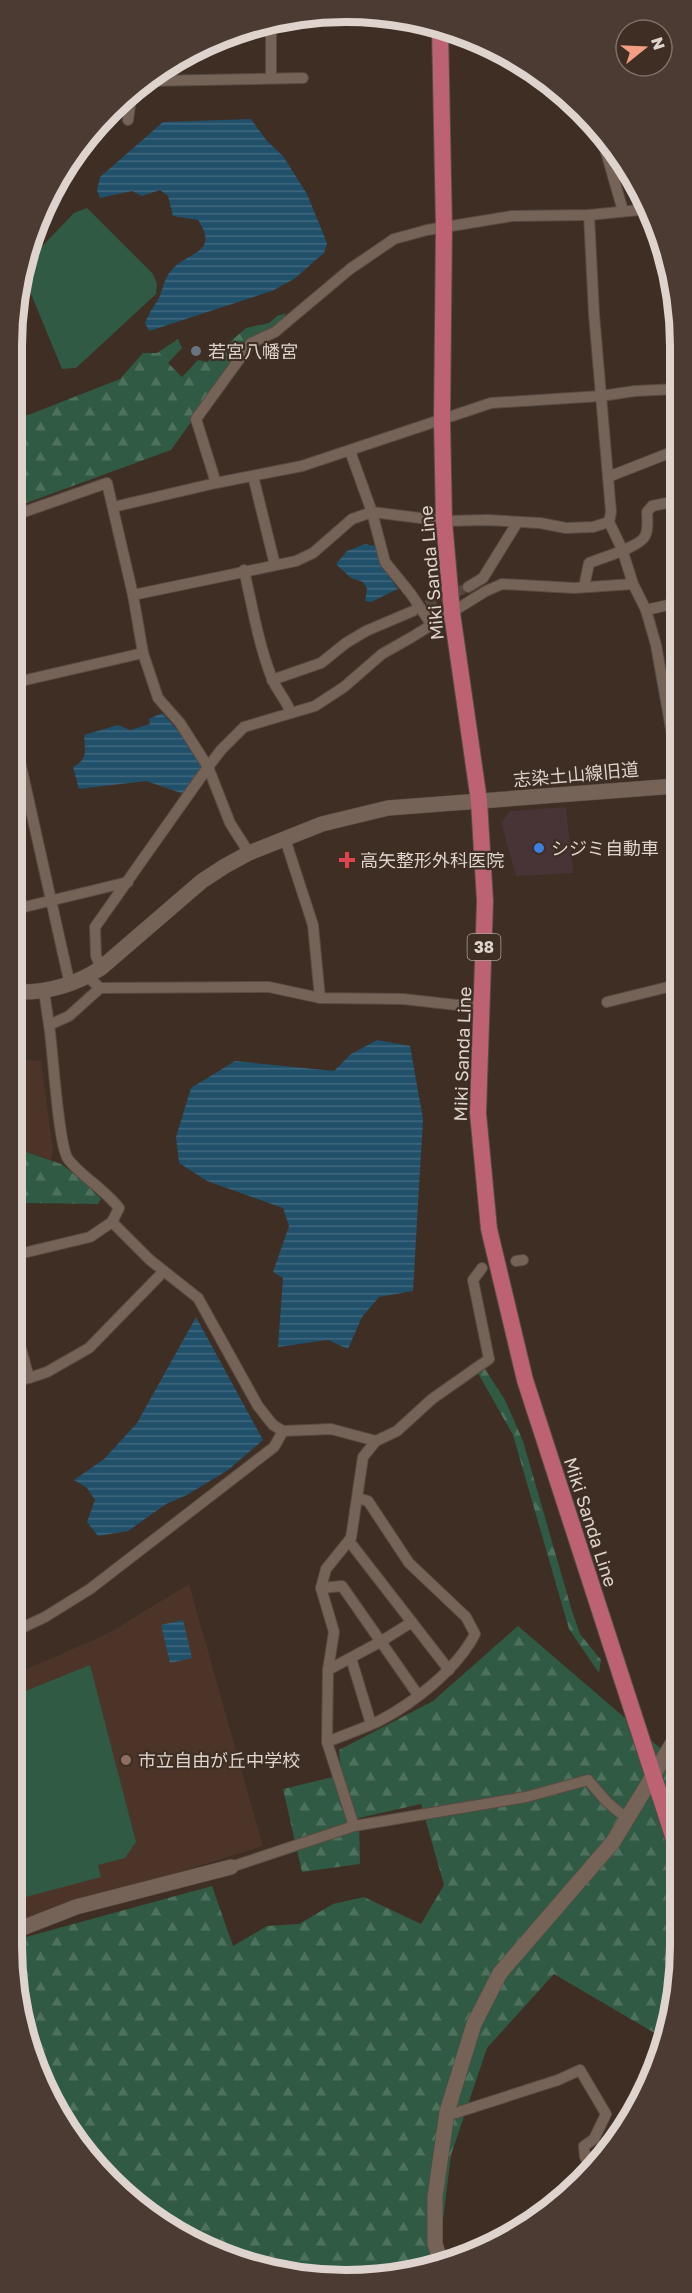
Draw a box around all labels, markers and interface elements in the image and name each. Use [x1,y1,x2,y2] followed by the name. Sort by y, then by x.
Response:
[614,18,674,78] north arrow
[647,34,670,52] text: N
[208,340,298,362] place label: 若宮八幡宮
[189,344,203,358] marker: 若宮八幡宮
[414,505,448,641] street label: Miki Sanda Line
[512,758,640,790] street label: 志染土山線旧道
[551,837,659,859] place label: シジミ自動車
[532,841,546,855] marker: シジミ自動車
[360,849,504,871] place label: 高矢整形外科医院
[338,851,356,869] marker: 高矢整形外科医院
[468,934,500,960] road number: 38
[449,986,475,1122] street label: Miki Sanda Line
[560,1454,622,1590] street label: Miki Sanda Line
[138,1749,300,1771] place label: 市立自由が丘中学校
[119,1753,133,1767] marker: 市立自由が丘中学校

